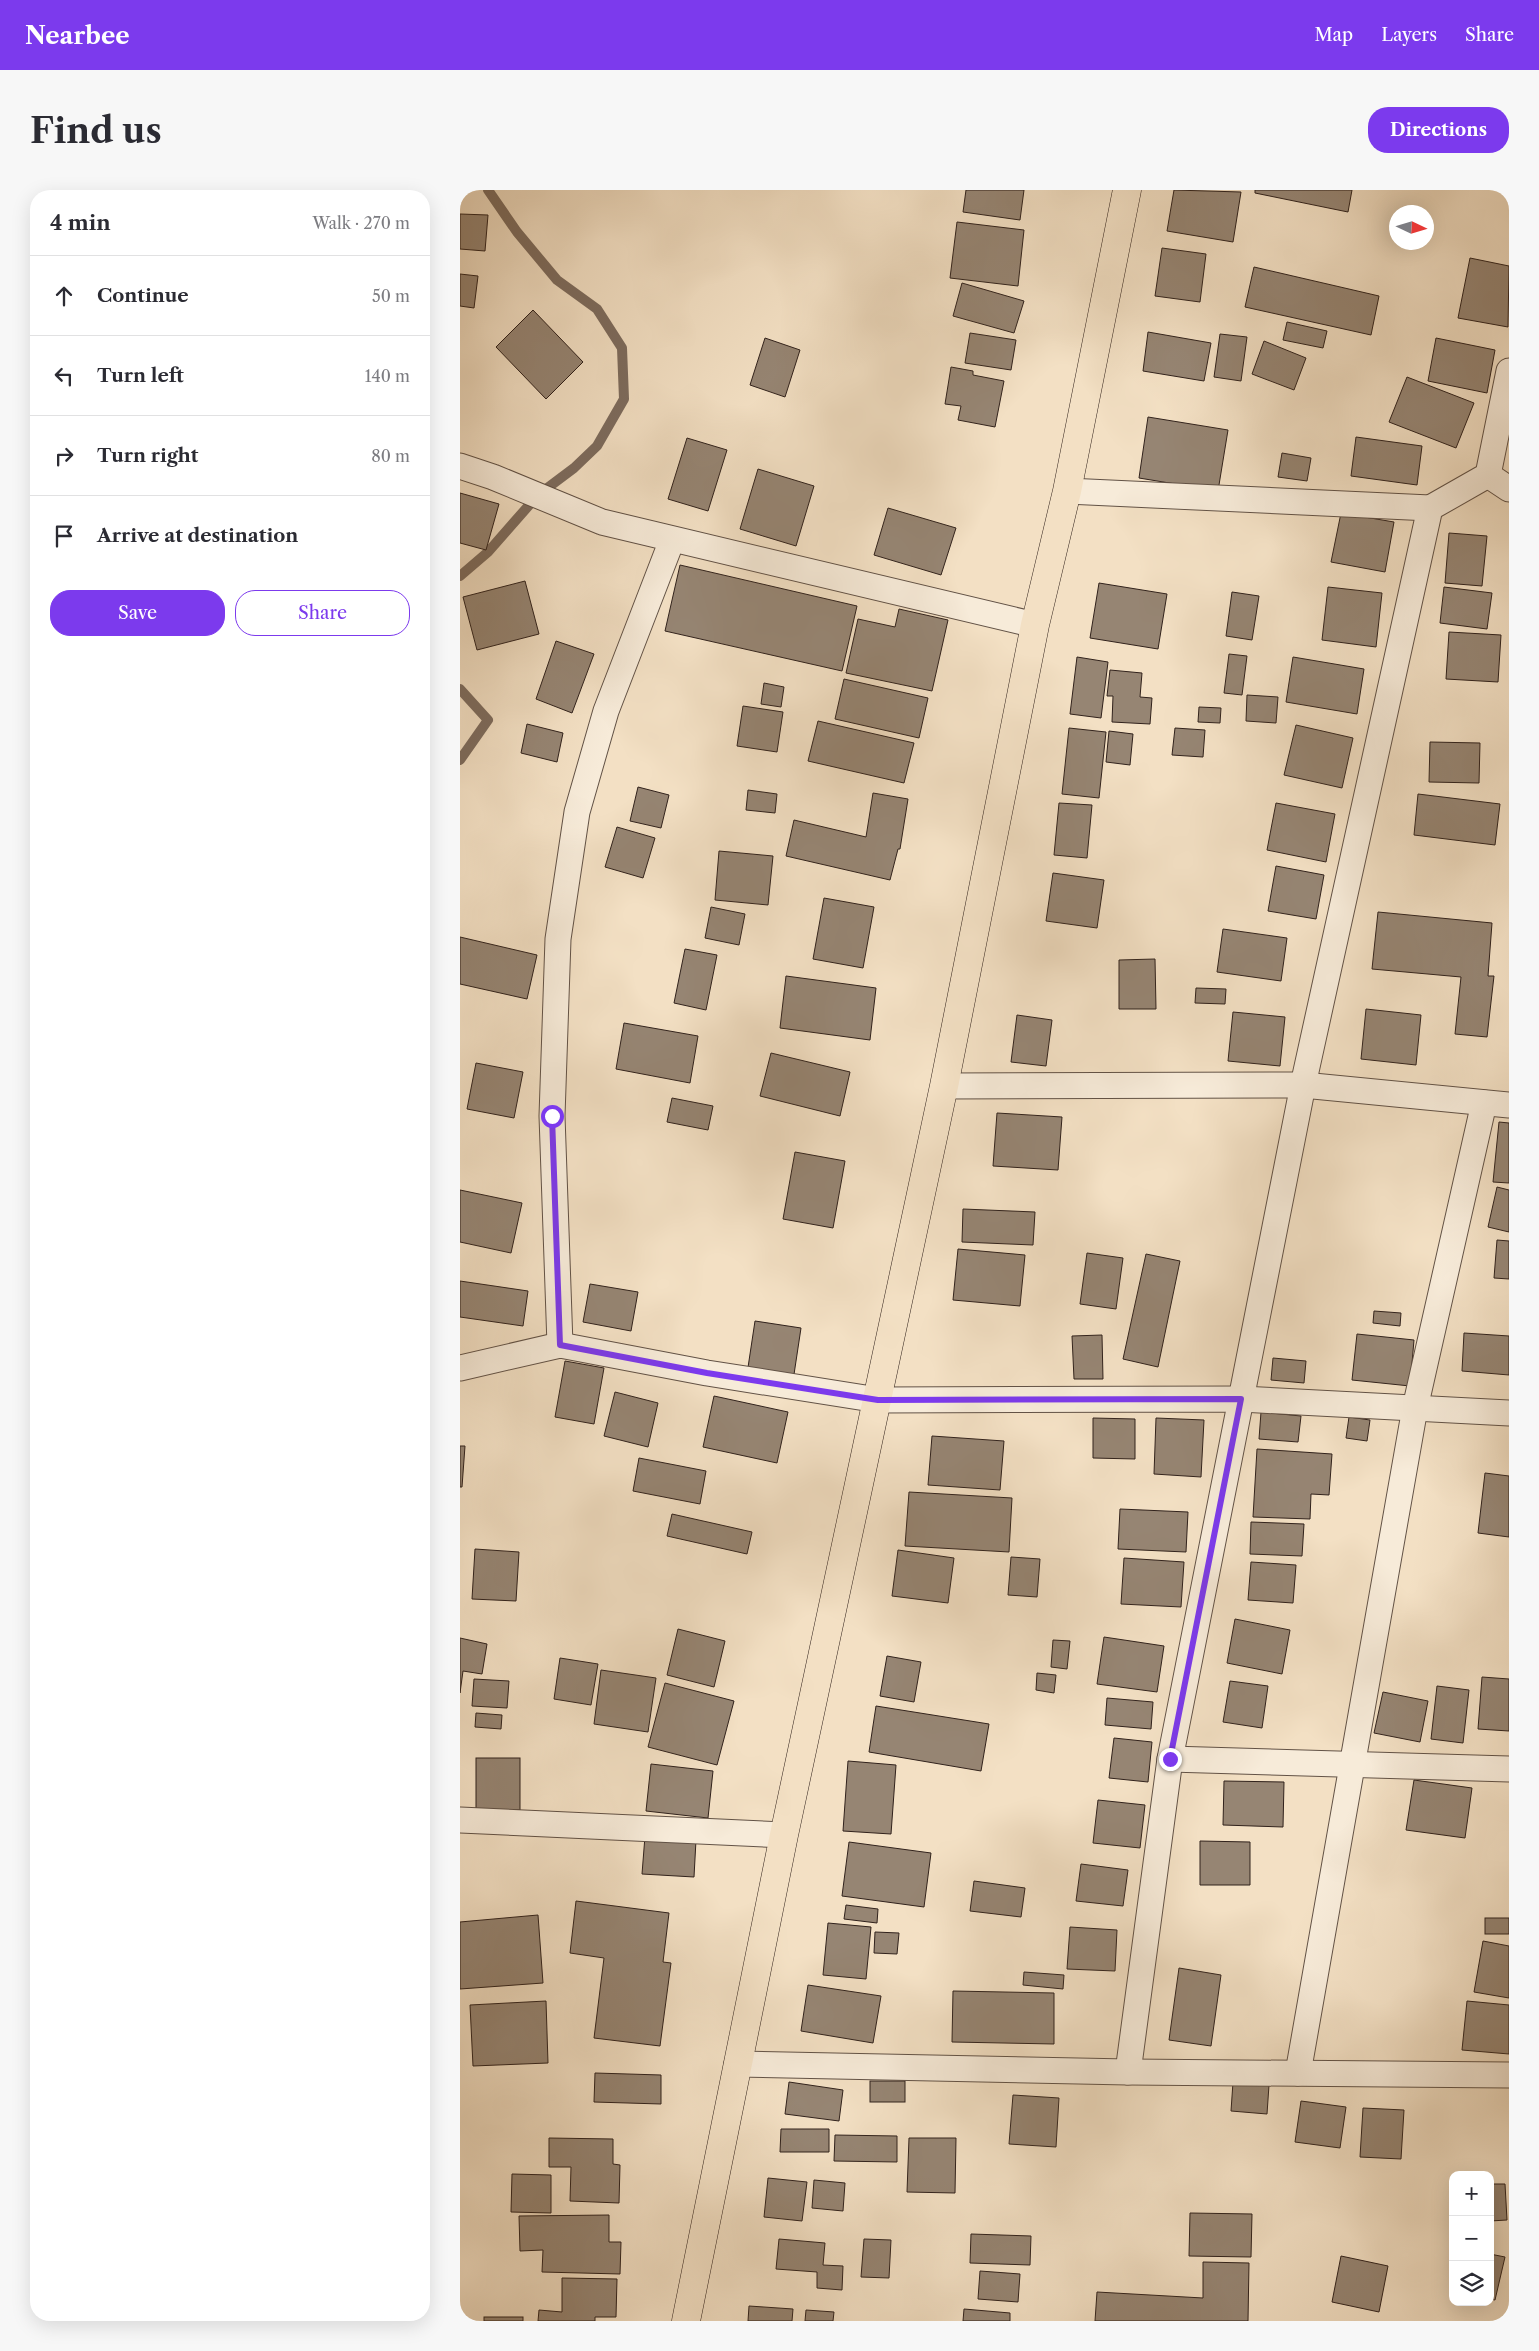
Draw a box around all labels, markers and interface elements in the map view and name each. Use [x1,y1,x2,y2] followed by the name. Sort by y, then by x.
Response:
[25,21,130,50] text: Nearbee
[1315,24,1353,46] text: Map
[1381,24,1437,46] text: Layers
[1465,24,1514,46] text: Share
[1368,107,1509,153] button: Directions
[30,109,162,152] text: Find us
[1389,205,1434,250] north arrow
[50,210,111,235] text: 4 min
[312,213,410,233] text: Walk · 270 m
[50,282,78,310] icon: ahead
[97,284,189,307] text: Continue
[372,286,410,306] text: 50 m
[50,362,78,390] icon: left
[97,364,184,387] text: Turn left
[365,366,410,386] text: 140 m
[50,442,78,470] icon: right
[97,444,198,467] text: Turn right
[371,446,410,466] text: 80 m
[50,522,78,550] icon: arrive
[97,524,298,547] text: Arrive at destination
[50,590,225,636] button: Save
[235,590,410,636] button: Share
[541,1105,564,1128] route start
[1159,1748,1182,1771] route end
[1449,2171,1494,2306] map controls
[1449,2171,1494,2216] button: +
[1449,2216,1494,2261] button: −
[1449,2261,1494,2306] button: layers

